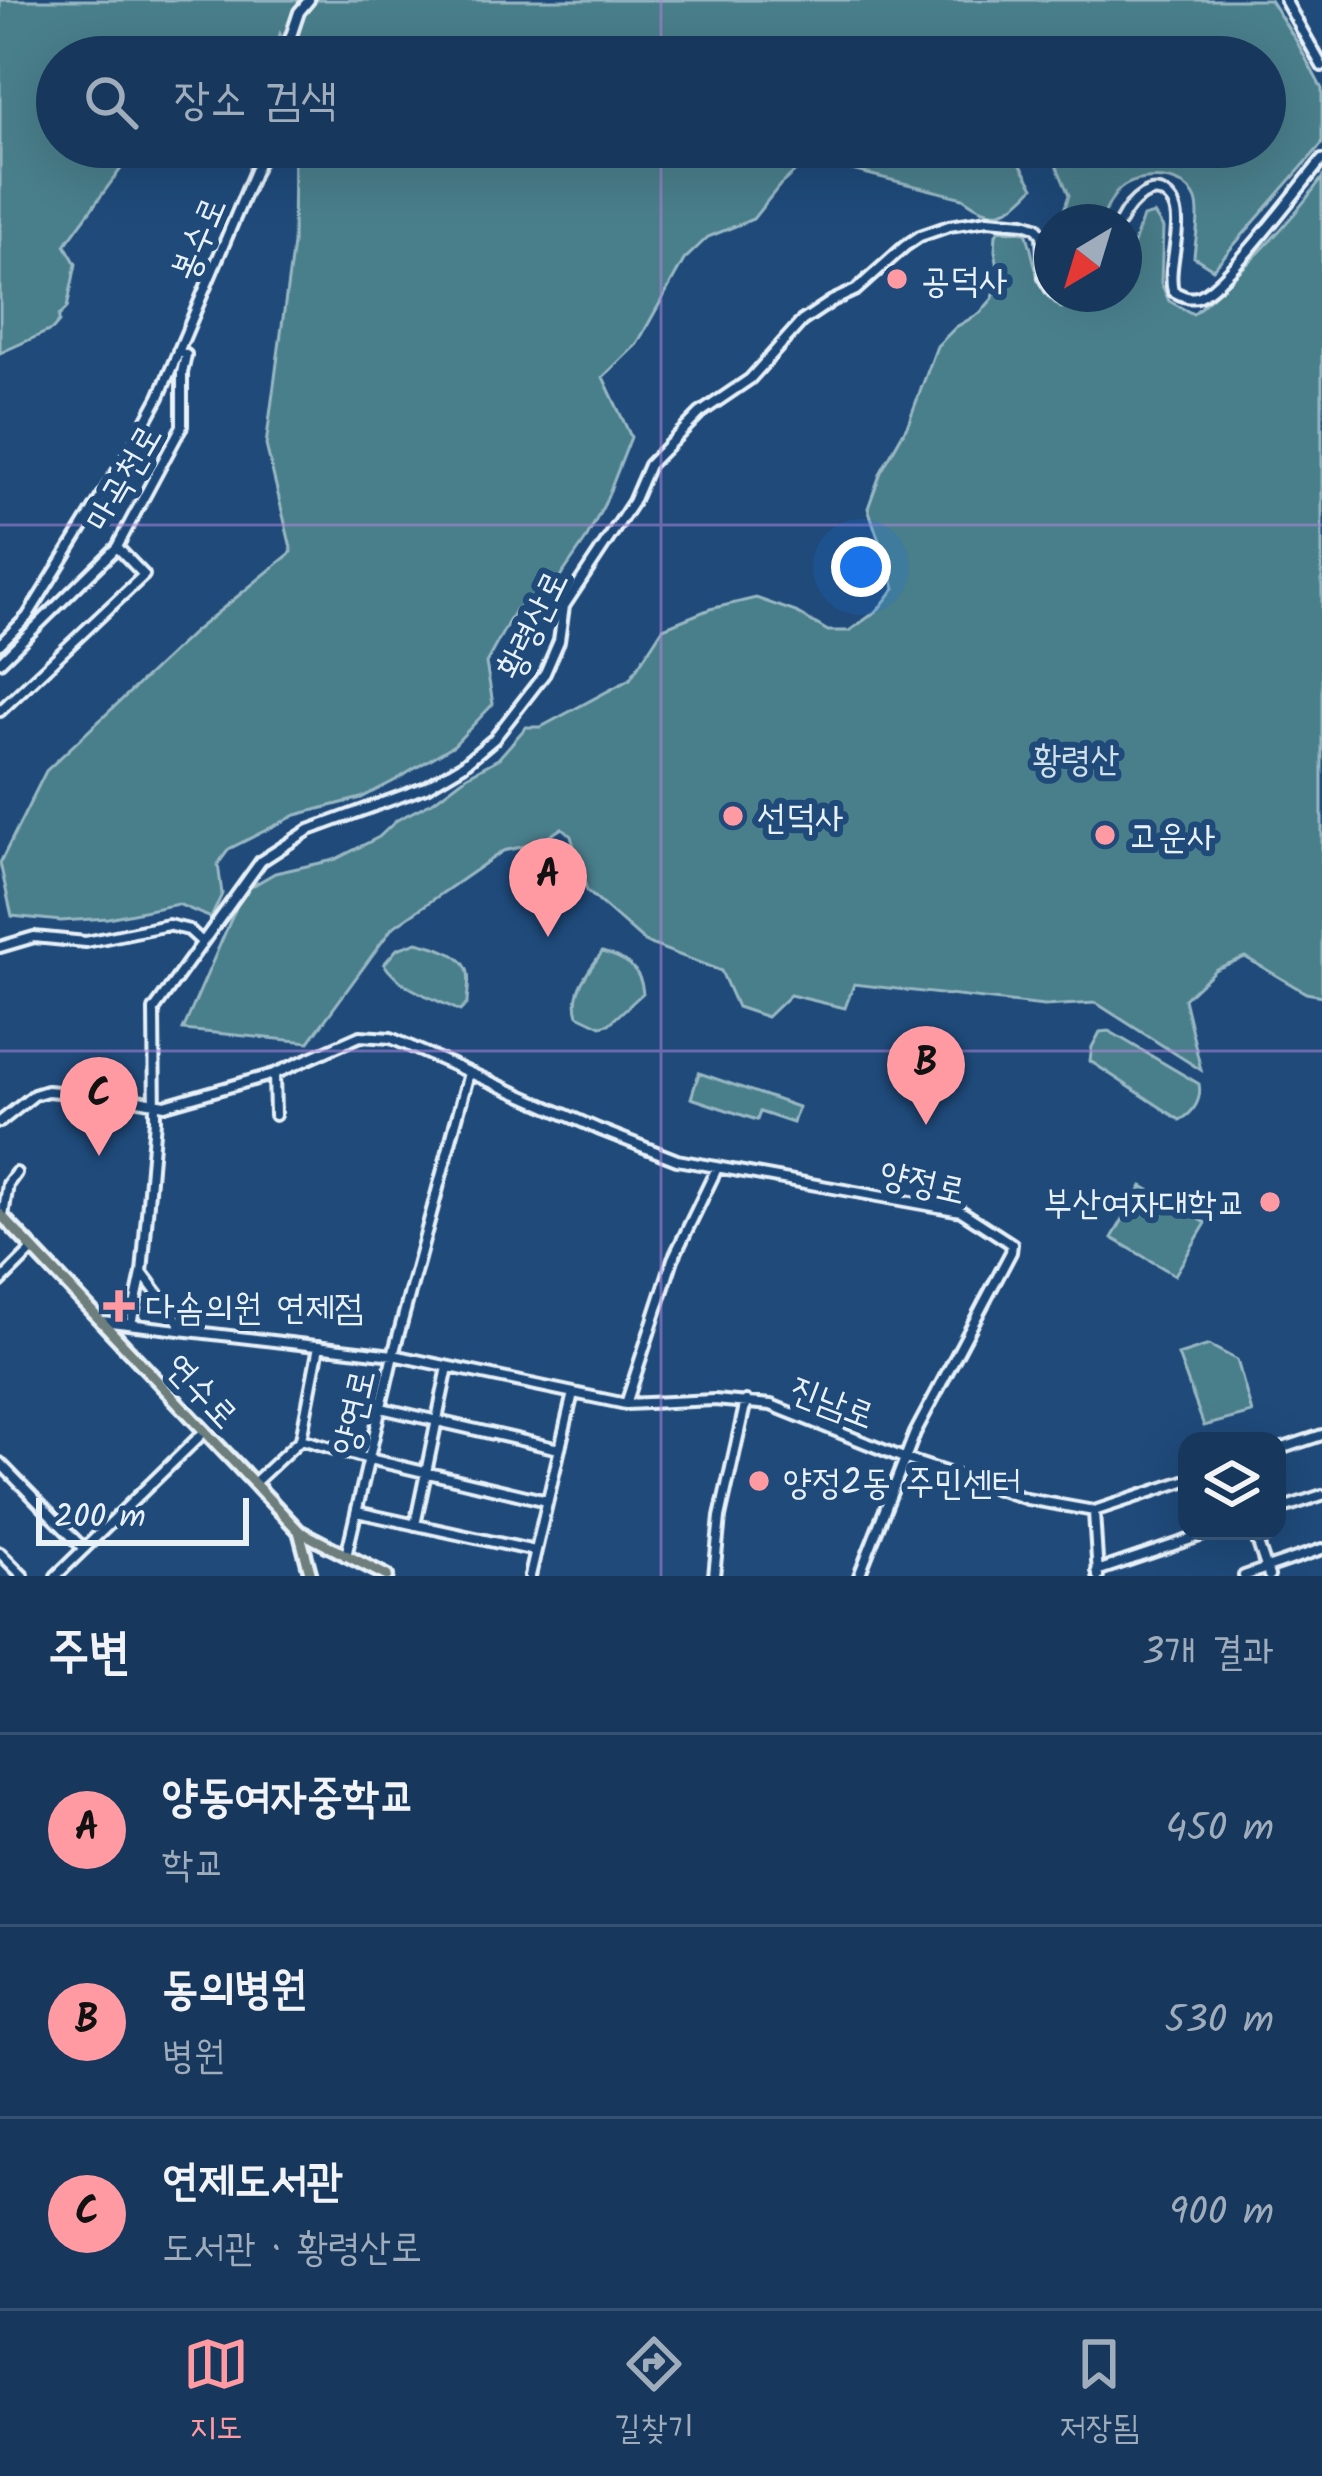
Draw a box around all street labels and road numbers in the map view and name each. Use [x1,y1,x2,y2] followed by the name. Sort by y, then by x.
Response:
[157,188,243,291] street label: 봉수로
[71,414,179,543] street label: 마곡천로
[483,561,585,690] street label: 황령산로
[873,1147,971,1222] street label: 양정로
[150,1341,251,1444] street label: 연수로
[781,1362,883,1446] street label: 진남로
[318,1364,393,1462] street label: 양연로

